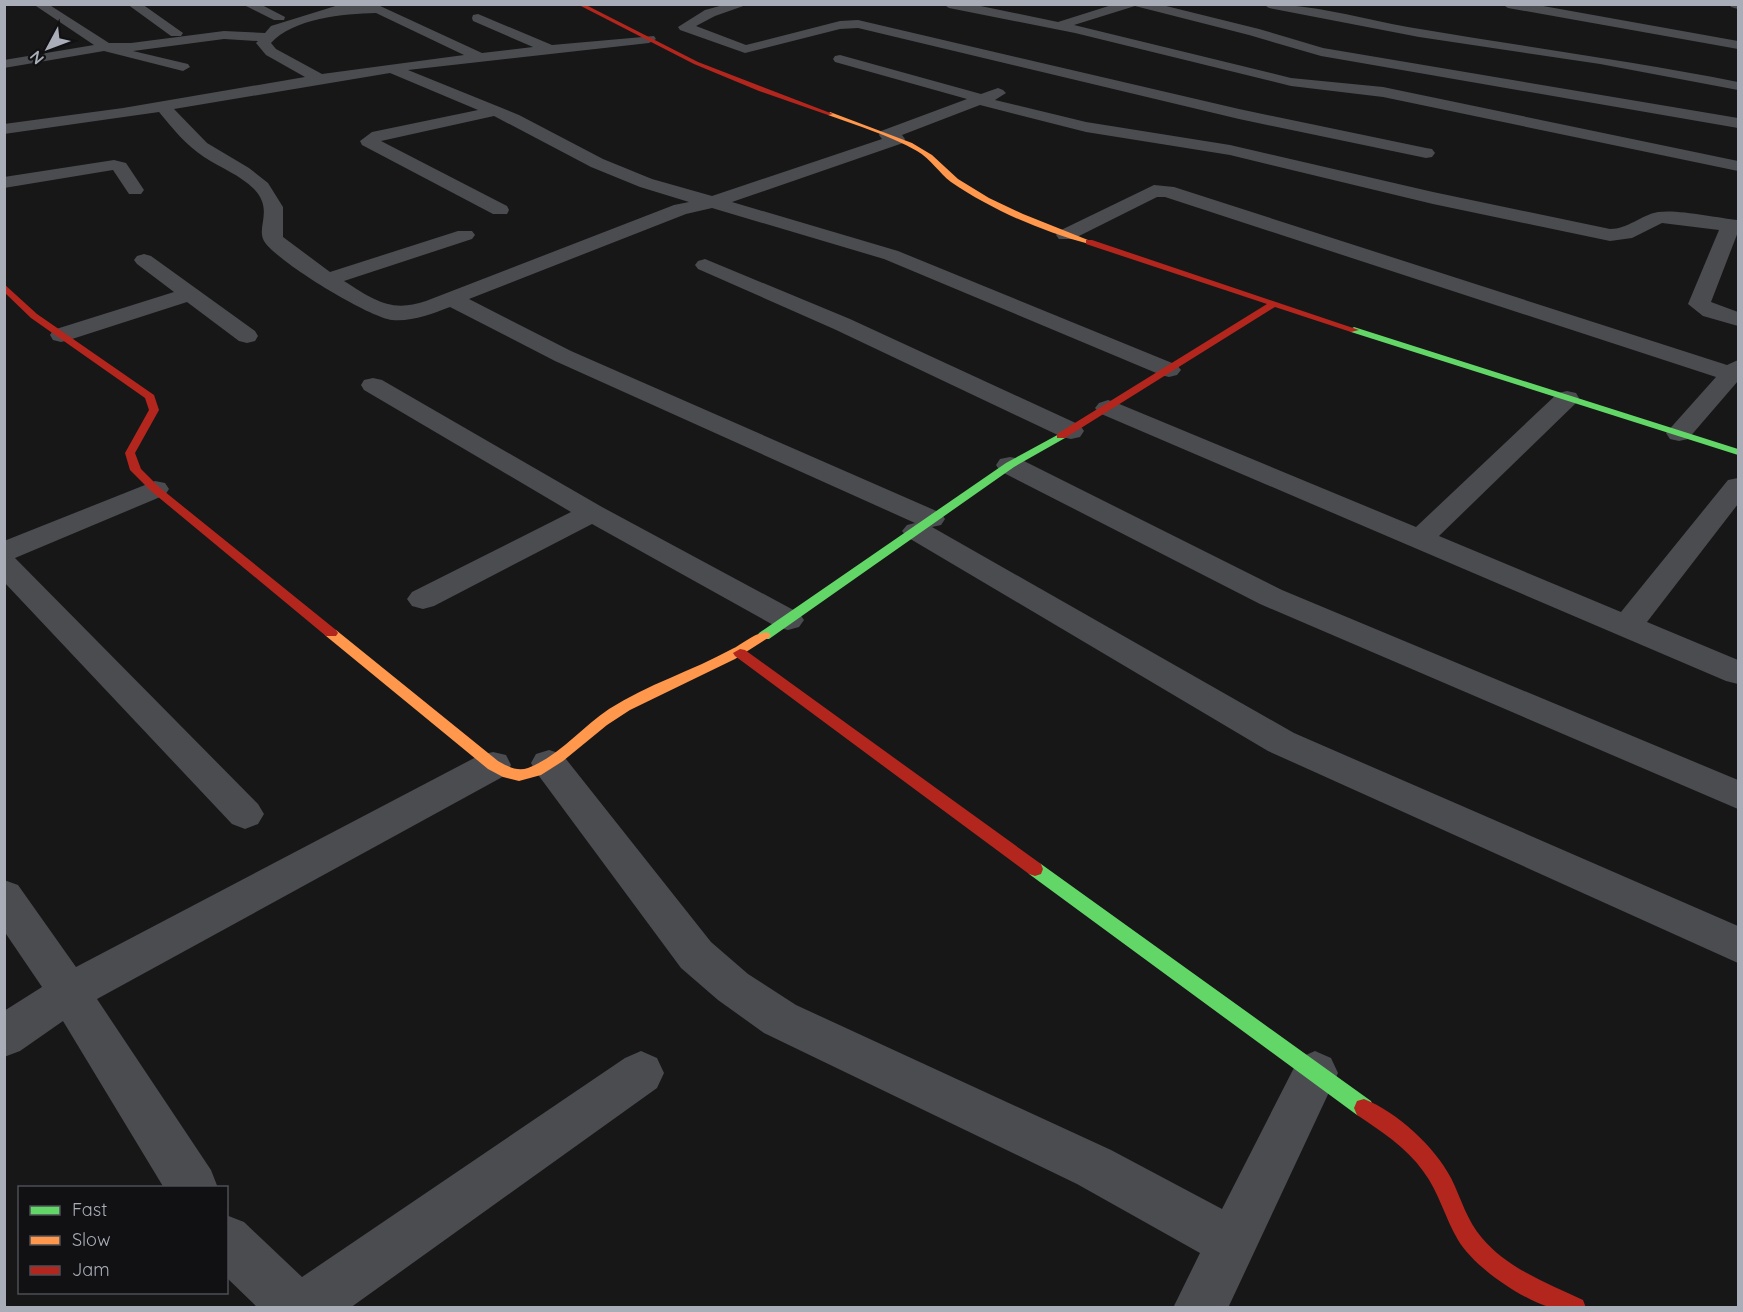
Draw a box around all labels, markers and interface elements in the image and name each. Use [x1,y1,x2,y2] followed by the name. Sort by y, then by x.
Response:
[18,18,78,78] north arrow
[25,47,48,69] text: N
[18,1186,228,1294] legend
[72,1198,107,1221] text: Fast
[72,1228,110,1251] text: Slow
[72,1258,110,1281] text: Jam

